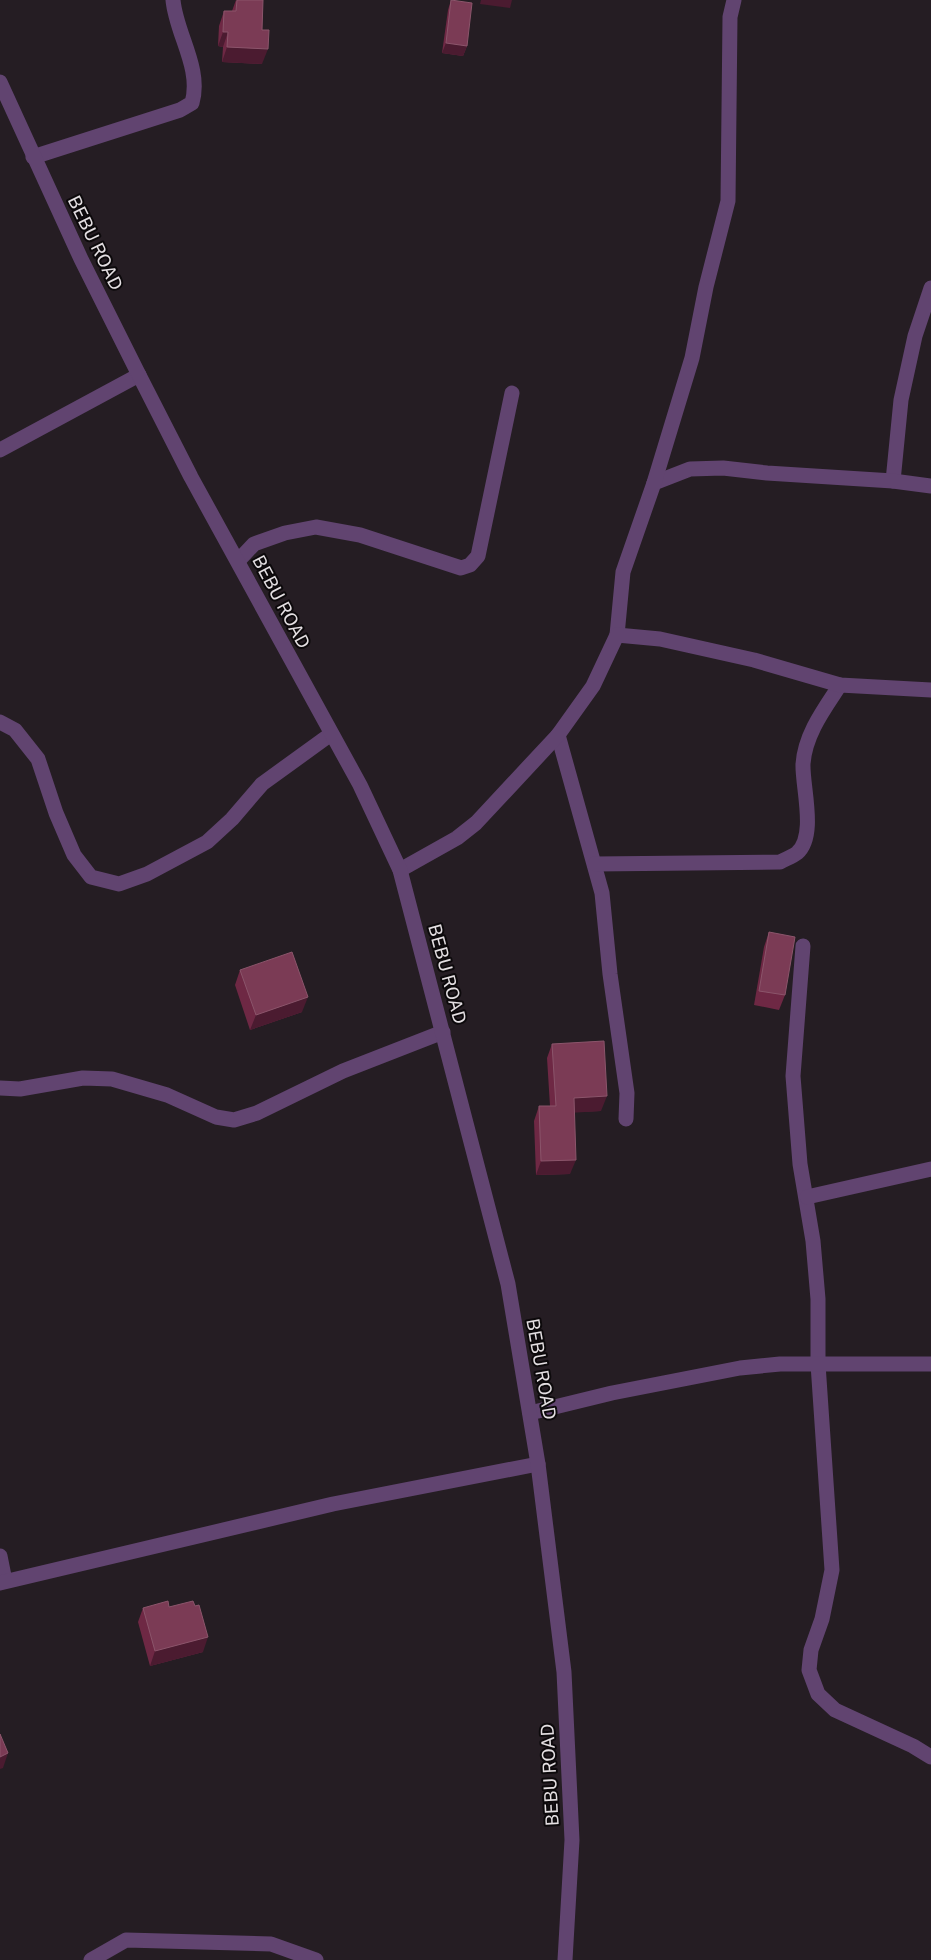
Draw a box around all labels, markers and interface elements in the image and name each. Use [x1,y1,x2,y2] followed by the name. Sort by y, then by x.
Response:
[64,192,127,293] street label: BEBU ROAD
[248,552,315,652] street label: BEBU ROAD
[424,922,471,1026] street label: BEBU ROAD
[522,1317,561,1421] street label: BEBU ROAD
[536,1723,563,1827] street label: BEBU ROAD

